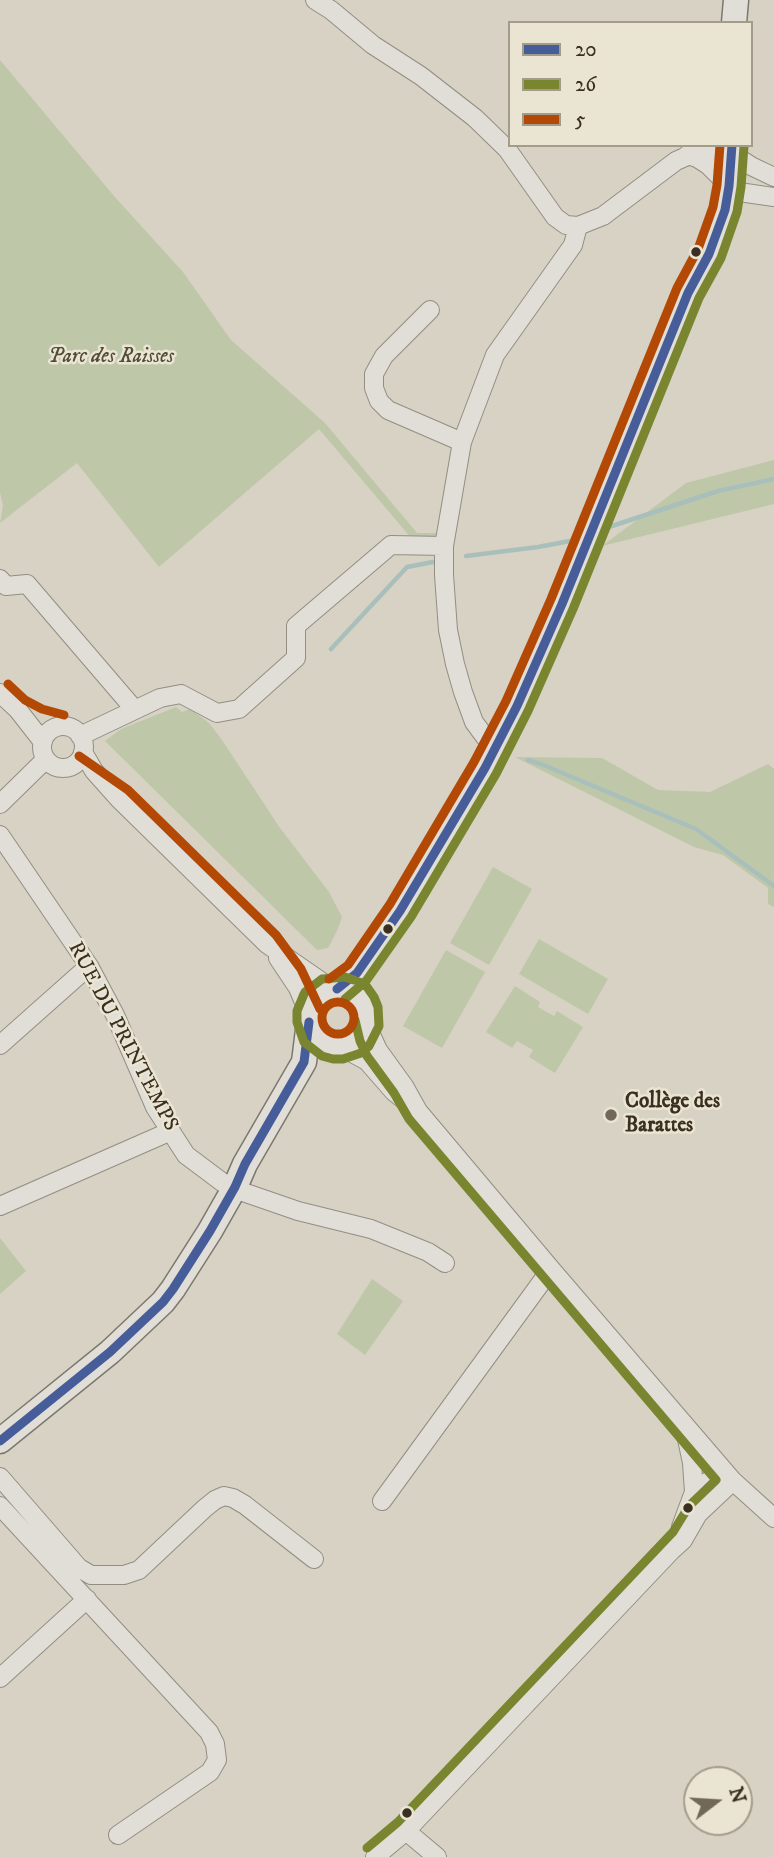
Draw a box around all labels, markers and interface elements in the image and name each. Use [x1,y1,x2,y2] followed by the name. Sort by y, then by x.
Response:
[508,21,753,147] legend
[575,37,597,63] text: 20
[575,72,596,98] text: 26
[575,107,585,133] text: 5
[689,245,703,259] unlabelled marker
[48,345,174,371] park label: Parc des Raisses
[381,922,395,936] unlabelled marker
[61,938,183,1136] street label: RUE DU PRINTEMPS
[625,1090,720,1140] place label: Collège des Barattes
[603,1107,619,1123] marker: Collège des Barattes
[681,1501,695,1515] unlabelled marker
[683,1766,753,1836] north arrow
[723,1784,750,1806] text: N
[400,1806,414,1820] unlabelled marker

